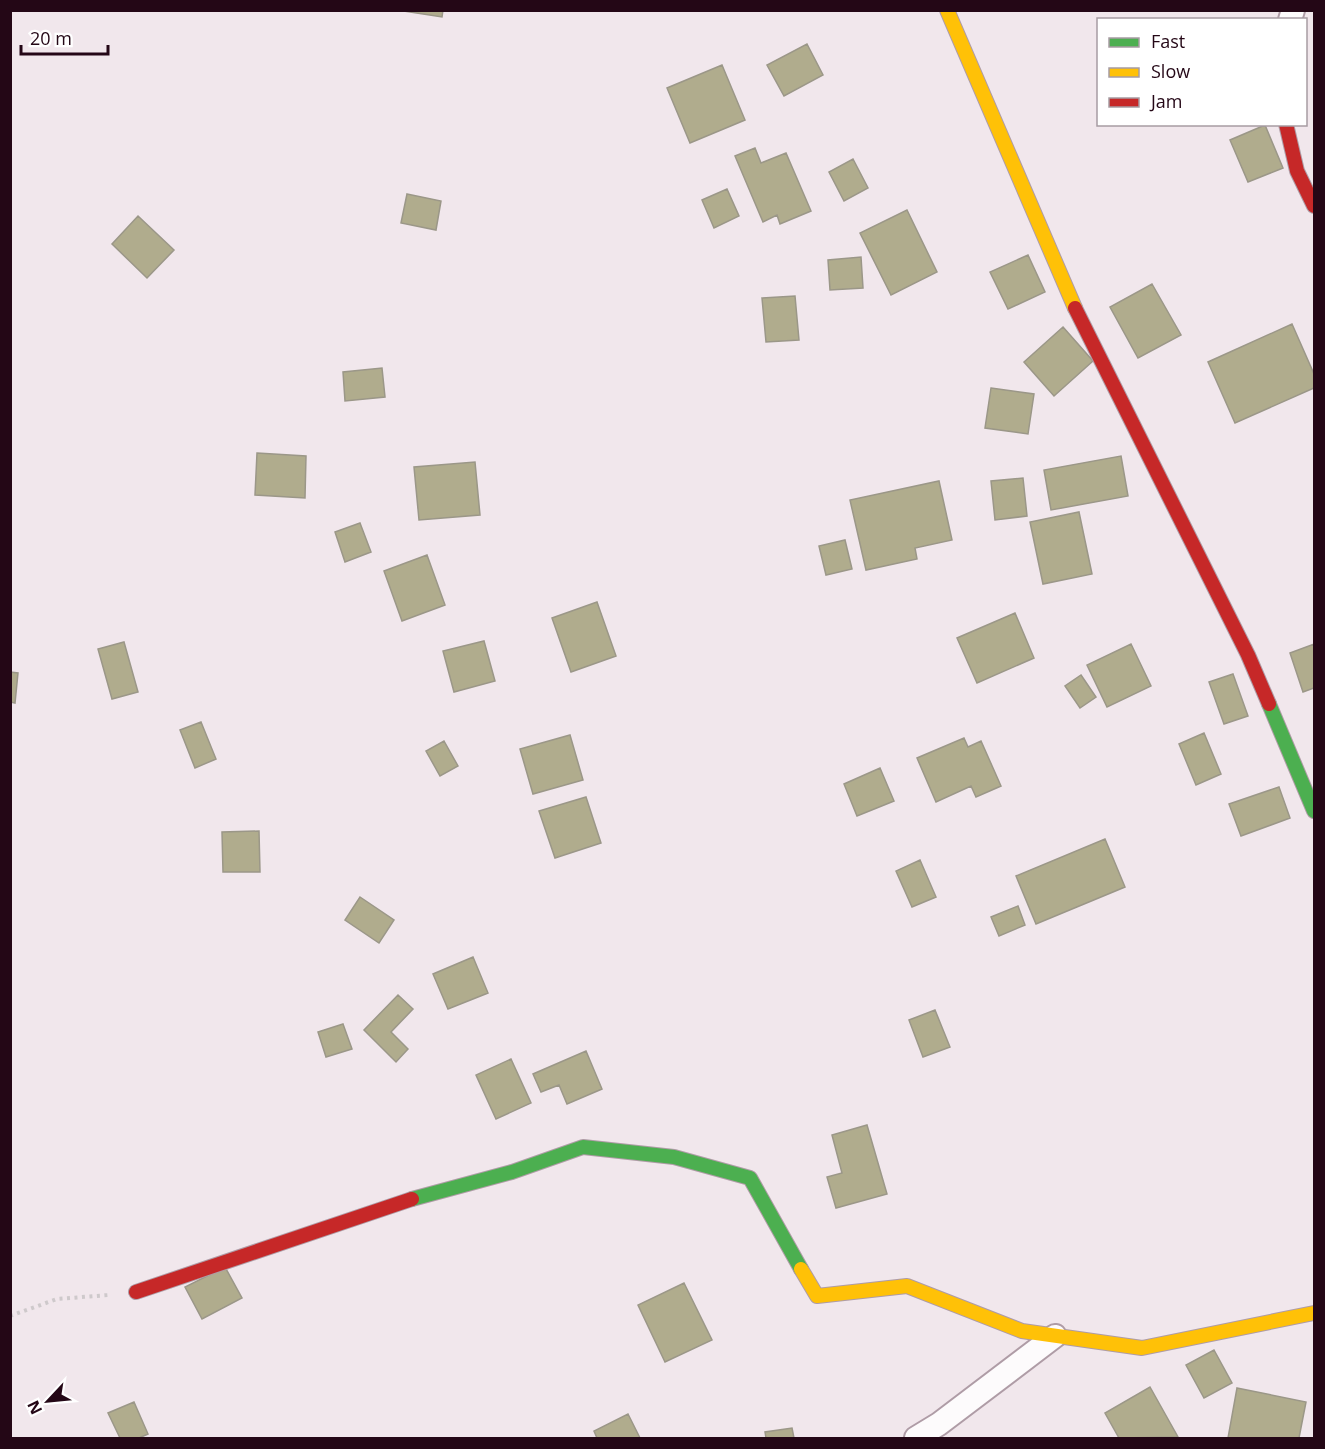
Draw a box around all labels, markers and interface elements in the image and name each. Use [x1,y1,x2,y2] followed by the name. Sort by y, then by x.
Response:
[21,18,108,56] scale bar
[1097,18,1307,126] legend
[30,26,72,50] text: 20 m
[1151,29,1185,53] text: Fast
[1151,59,1190,83] text: Slow
[1149,89,1183,113] text: Jam
[18,1371,78,1431] north arrow
[22,1397,47,1418] text: N

